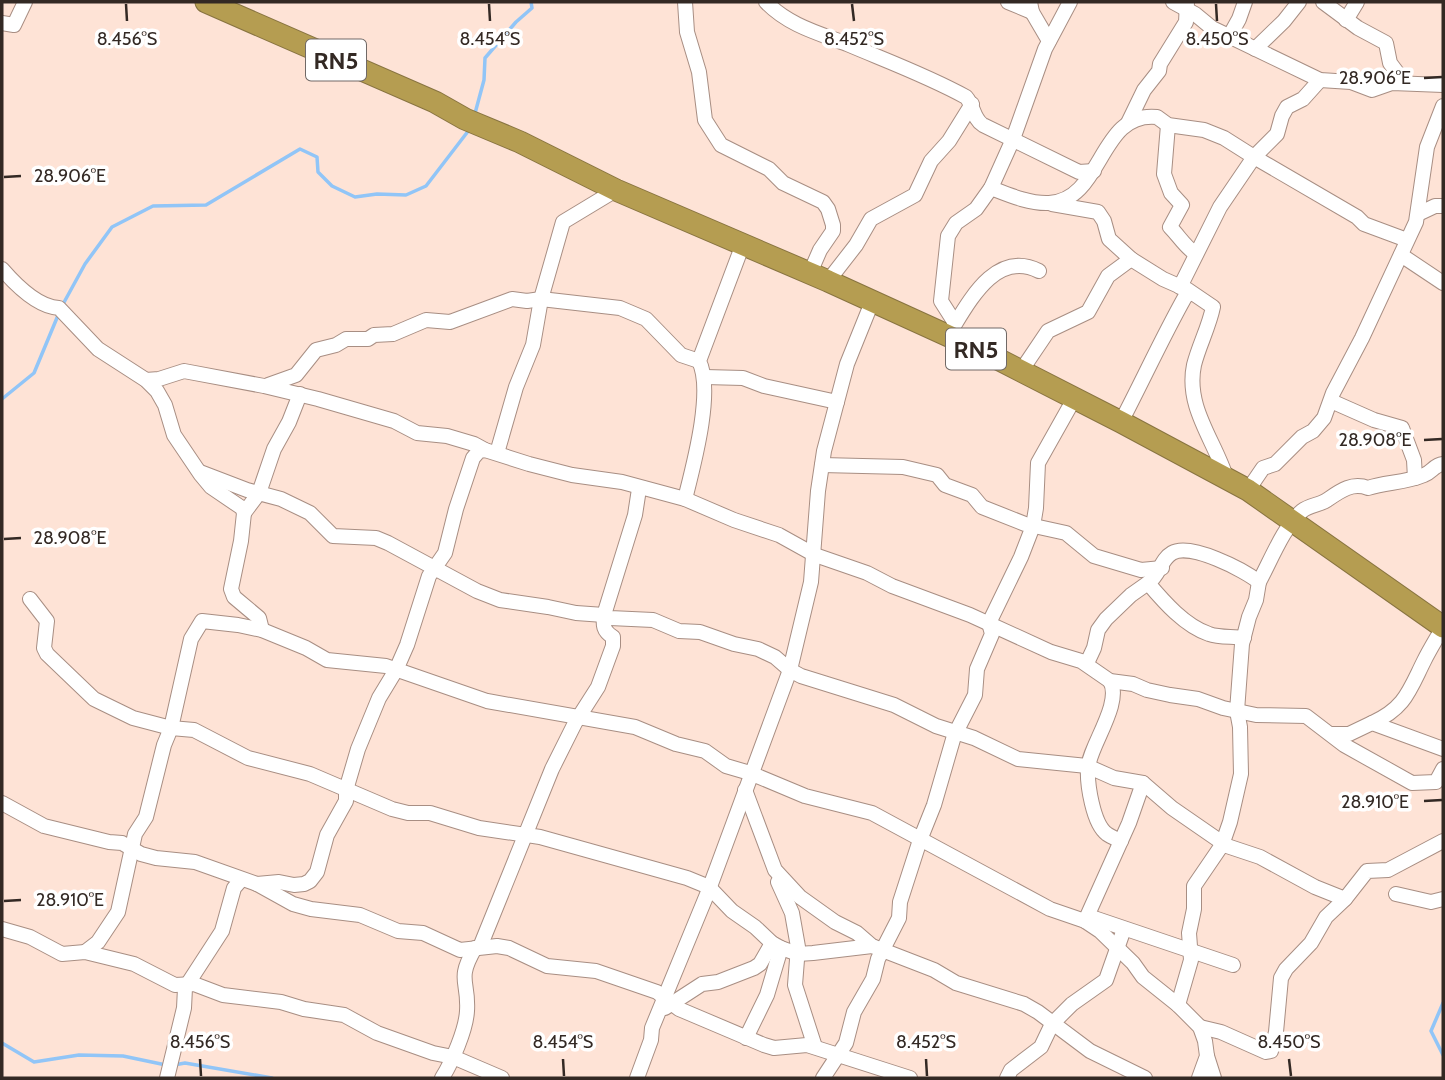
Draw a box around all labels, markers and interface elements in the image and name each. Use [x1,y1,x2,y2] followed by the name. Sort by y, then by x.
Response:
[97,28,157,50] text: 8.456°S
[460,28,520,50] text: 8.454°S
[824,28,884,50] text: 8.452°S
[1185,28,1249,50] text: 8.450°S
[306,40,366,80] road number: RN5
[1339,67,1411,89] text: 28.906°E
[34,165,106,187] text: 28.906°E
[946,328,1006,370] road number: RN5
[1339,429,1412,451] text: 28.908°E
[34,527,107,549] text: 28.908°E
[1341,791,1409,813] text: 28.910°E
[36,889,104,911] text: 28.910°E
[170,1031,230,1053] text: 8.456°S
[533,1031,593,1053] text: 8.454°S
[896,1031,956,1053] text: 8.452°S
[1257,1031,1321,1053] text: 8.450°S

